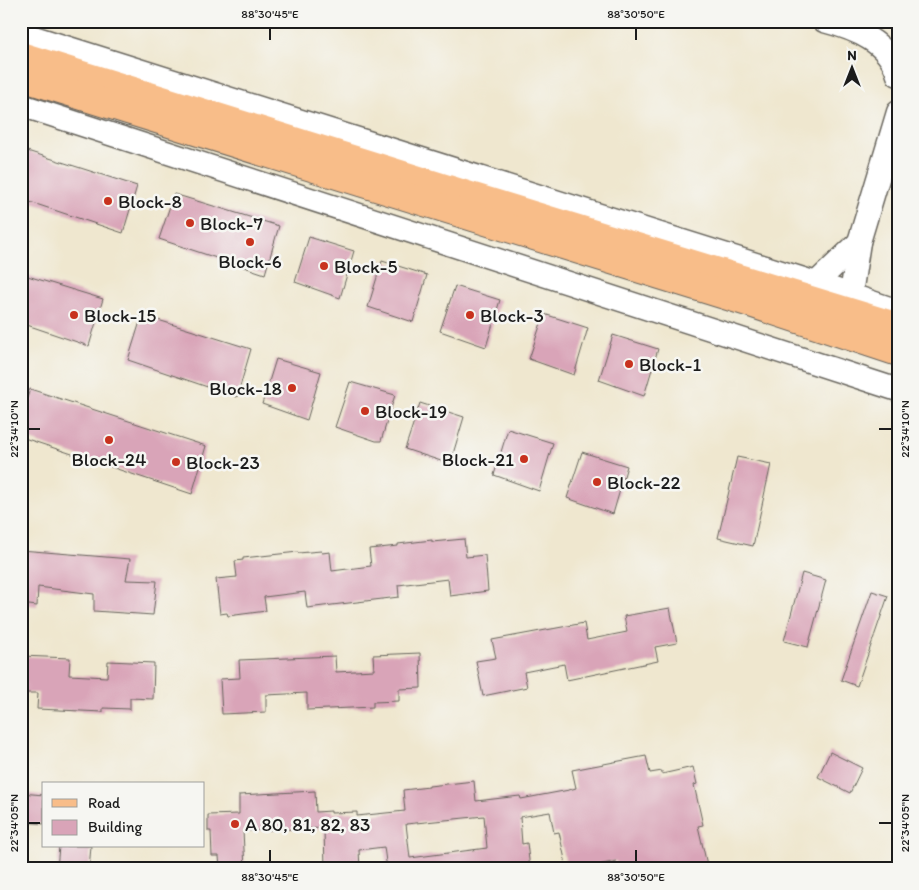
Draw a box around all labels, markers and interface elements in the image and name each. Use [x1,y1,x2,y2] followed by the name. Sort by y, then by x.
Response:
[241,7,299,21] text: 88°30'45"E
[607,7,665,21] text: 88°30'50"E
[826,42,876,92] north arrow
[847,47,857,64] text: N
[118,190,182,213] place label: Block-8
[102,195,114,207] marker: Block-8
[200,212,263,235] place label: Block-7
[184,217,196,229] marker: Block-7
[244,236,256,248] marker: Block-6
[218,250,282,273] place label: Block-6
[334,255,397,278] place label: Block-5
[318,260,330,272] marker: Block-5
[84,304,156,327] place label: Block-15
[480,304,544,327] place label: Block-3
[68,309,80,321] marker: Block-15
[464,309,476,321] marker: Block-3
[639,353,701,376] place label: Block-1
[623,358,635,370] marker: Block-1
[209,377,282,400] place label: Block-18
[286,382,298,394] marker: Block-18
[7,400,21,458] text: 22°34'10"N
[375,400,447,423] place label: Block-19
[898,400,912,458] text: 22°34'10"N
[359,405,371,417] marker: Block-19
[103,434,115,446] marker: Block-24
[72,448,146,471] place label: Block-24
[442,448,514,471] place label: Block-21
[186,451,260,474] place label: Block-23
[518,453,530,465] marker: Block-21
[170,456,182,468] marker: Block-23
[607,471,680,494] place label: Block-22
[591,476,603,488] marker: Block-22
[42,782,205,848] legend
[7,794,21,852] text: 22°34'05"N
[88,794,121,812] text: Road
[898,794,912,852] text: 22°34'05"N
[245,813,370,836] place label: A 80, 81, 82, 83
[88,818,142,836] text: Building
[229,818,241,830] marker: A 80, 81, 82, 83
[241,870,299,884] text: 88°30'45"E
[607,870,665,884] text: 88°30'50"E

